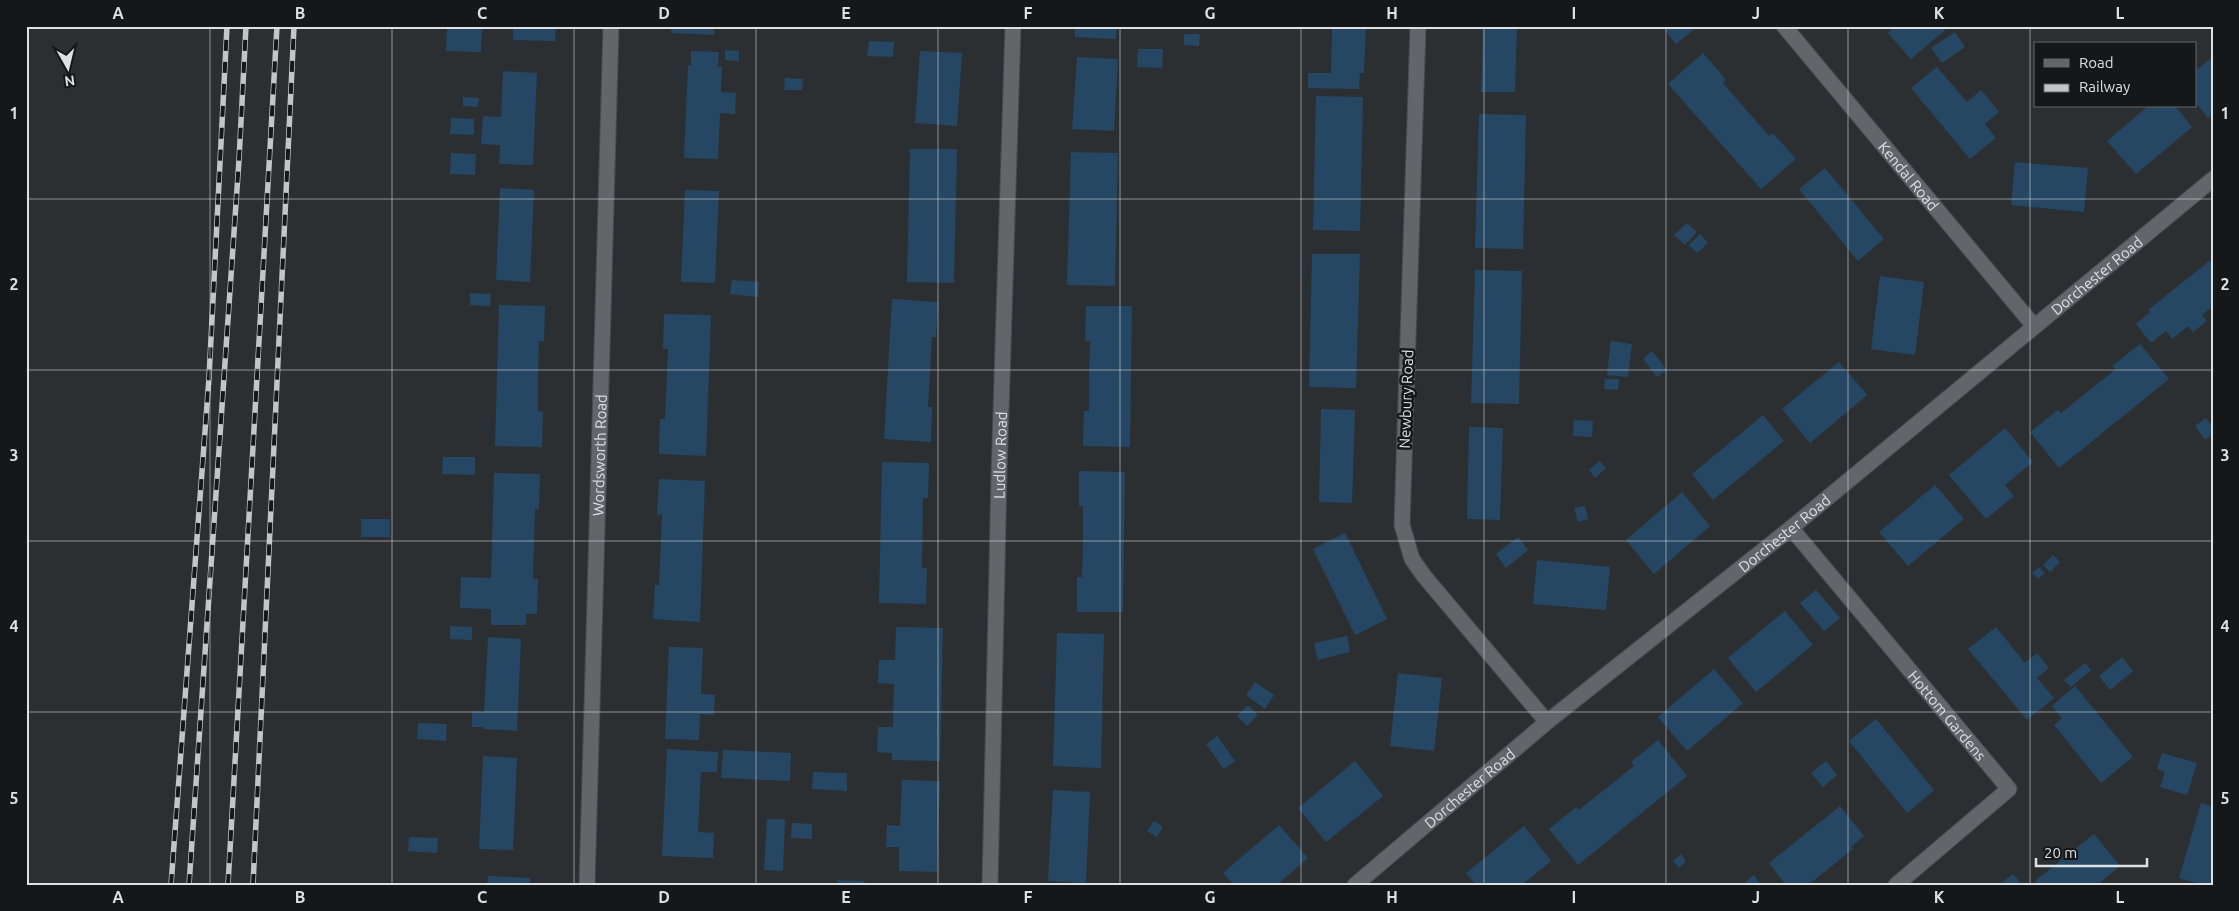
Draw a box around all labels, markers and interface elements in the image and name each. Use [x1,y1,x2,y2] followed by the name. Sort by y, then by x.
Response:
[112,4,124,22] text: A
[295,4,305,22] text: B
[477,4,487,22] text: C
[658,4,670,22] text: D
[841,4,851,22] text: E
[1024,4,1033,22] text: F
[1204,4,1216,22] text: G
[1386,4,1398,22] text: H
[1572,4,1576,22] text: I
[1752,4,1760,22] text: J
[1934,4,1945,22] text: K
[2116,4,2125,22] text: L
[42,42,92,92] north arrow
[2034,42,2196,108] legend
[2079,54,2114,71] text: Road
[64,72,76,90] text: N
[2079,78,2130,95] text: Railway
[9,104,19,122] text: 1
[2220,104,2230,122] text: 1
[1875,138,1942,214] street label: Kendal Road
[2047,233,2146,318] street label: Dorchester Road
[9,275,19,293] text: 2
[2220,275,2230,293] text: 2
[1396,349,1416,449] street label: Newbury Road
[589,394,609,516] street label: Wordsworth Road
[990,411,1009,499] street label: Ludlow Road
[9,446,19,464] text: 3
[2220,446,2230,464] text: 3
[1735,491,1833,575] street label: Dorchester Road
[9,617,19,635] text: 4
[2220,617,2230,635] text: 4
[1905,667,1990,764] street label: Hottom Gardens
[1421,745,1518,831] street label: Dorchester Road
[9,789,19,807] text: 5
[2220,789,2230,807] text: 5
[2036,836,2148,868] scale bar
[2044,844,2077,861] text: 20 m
[112,888,124,906] text: A
[295,888,305,906] text: B
[477,888,487,906] text: C
[658,888,670,906] text: D
[841,888,851,906] text: E
[1024,888,1033,906] text: F
[1204,888,1216,906] text: G
[1386,888,1398,906] text: H
[1572,888,1576,906] text: I
[1752,888,1760,906] text: J
[1934,888,1945,906] text: K
[2116,888,2125,906] text: L

